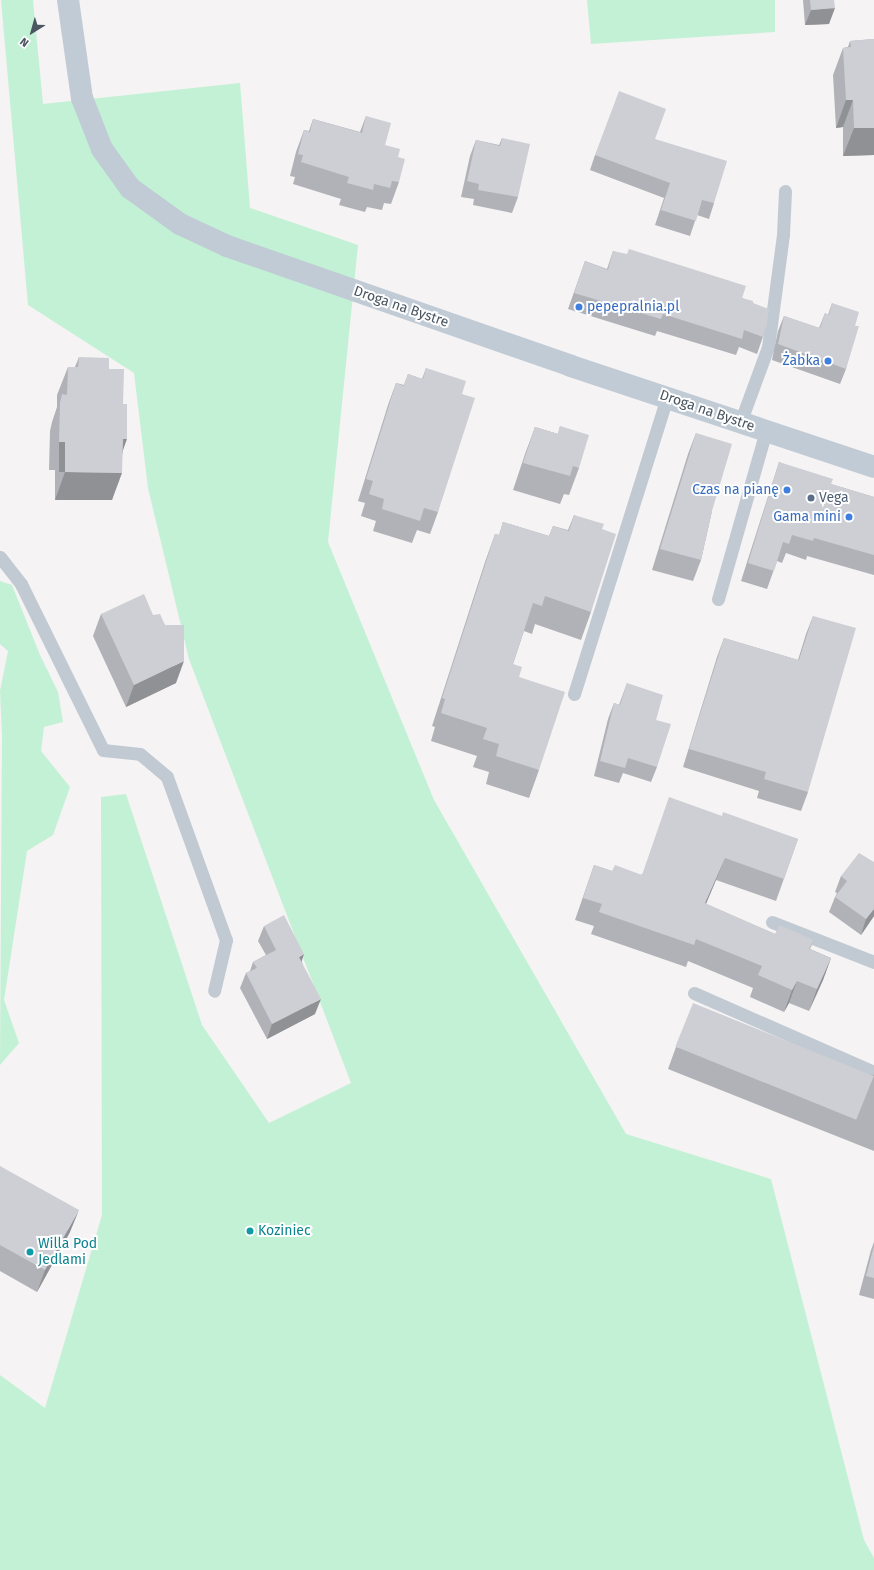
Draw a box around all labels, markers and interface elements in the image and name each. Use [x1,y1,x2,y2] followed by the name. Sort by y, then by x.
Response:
[12,12,52,52] north arrow
[18,35,31,49] text: N
[351,283,451,331] street label: Droga na Bystre
[587,299,679,315] place label: pepepralnia.pl
[574,302,584,312] marker: pepepralnia.pl
[782,353,820,369] place label: Żabka
[823,356,833,366] marker: Żabka
[657,387,757,435] street label: Droga na Bystre
[692,482,779,498] place label: Czas na pianę
[782,485,792,495] marker: Czas na pianę
[819,490,849,506] place label: Vega
[806,493,816,503] marker: Vega
[773,509,841,525] place label: Gama mini
[844,512,854,522] marker: Gama mini
[258,1223,311,1239] place label: Koziniec
[245,1226,255,1236] marker: Koziniec
[38,1236,97,1268] place label: Willa Pod Jedlami
[25,1247,35,1257] marker: Willa Pod Jedlami

